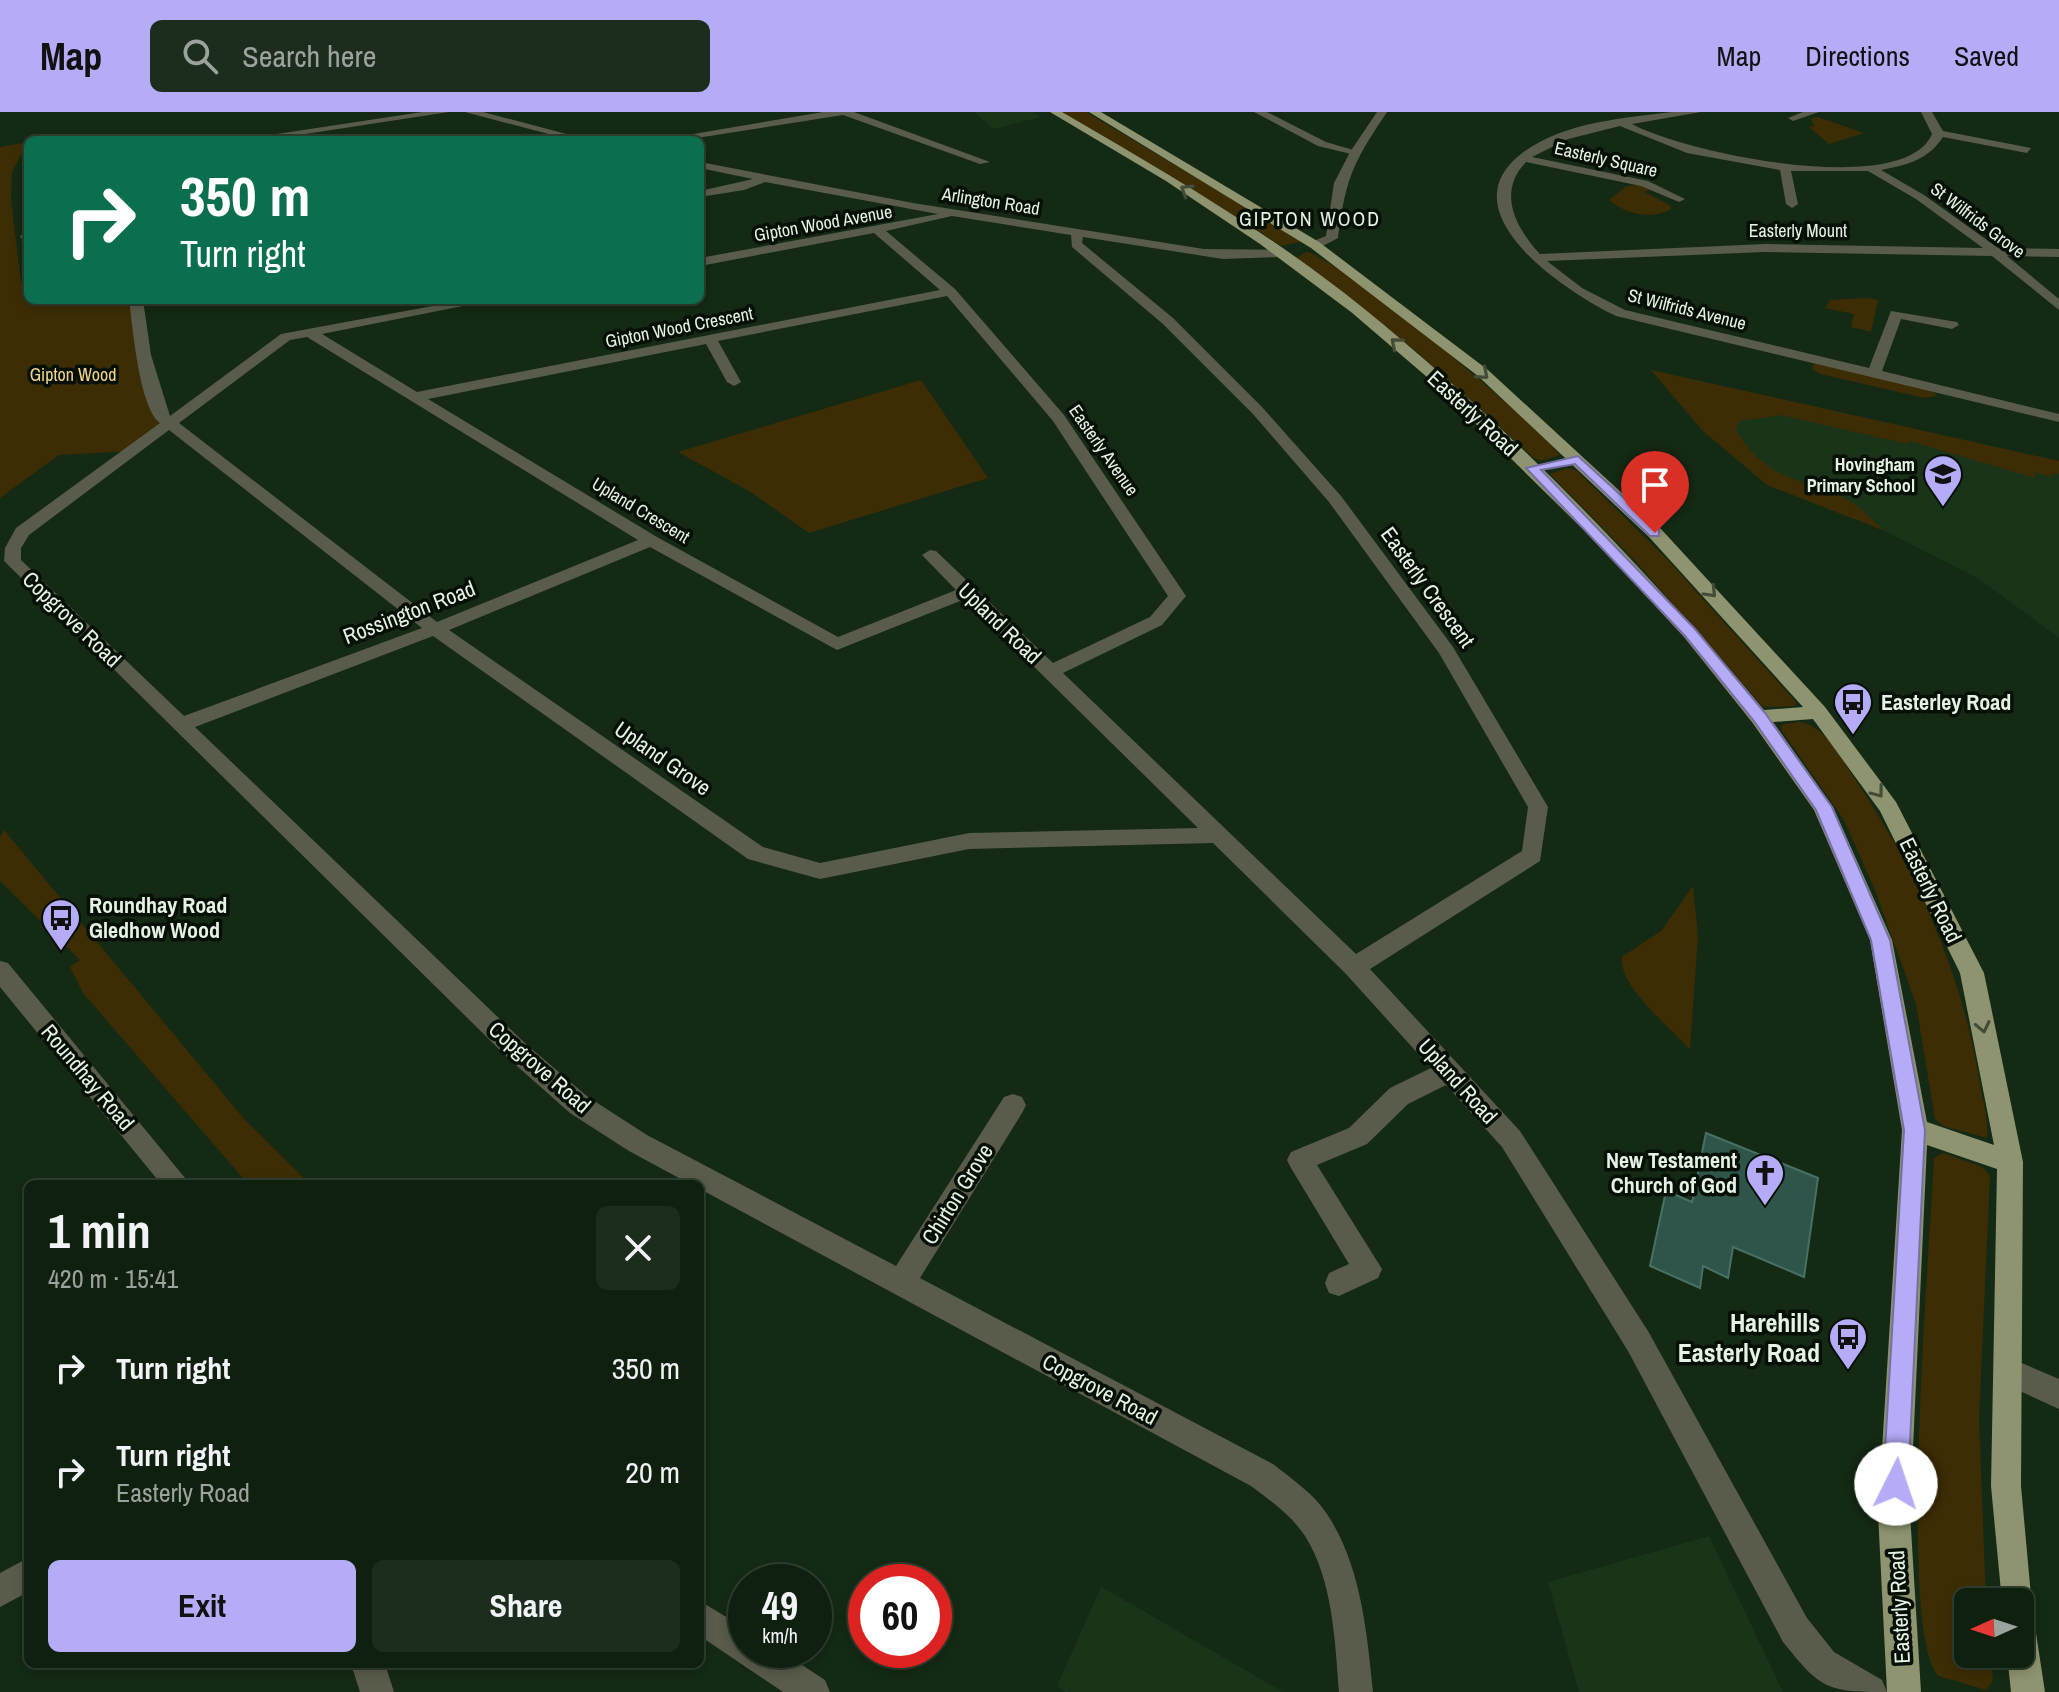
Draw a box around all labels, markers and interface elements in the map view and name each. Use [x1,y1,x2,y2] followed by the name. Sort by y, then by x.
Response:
[150,20,710,92] search box
[40,31,102,82] text: Map
[178,34,222,78] icon: search
[242,36,376,76] text: Search here
[1717,37,1761,75] text: Map
[1805,37,1910,75] text: Directions
[1954,37,2019,75] text: Saved
[1552,135,1660,183] street label: Easterly Square
[180,158,310,233] text: 350 m
[48,168,152,272] icon: right
[1926,176,2030,264] street label: St Wilfrids Grove
[939,181,1042,221] street label: Arlington Road
[1180,184,1195,199] one-way arrow
[752,199,894,247] street label: Gipton Wood Avenue
[1239,205,1381,232] district label: GIPTON WOOD
[1749,218,1847,243] street label: Easterly Mount
[180,230,305,278] text: Turn right
[1625,282,1749,336] street label: St Wilfrids Avenue
[603,300,755,354] street label: Gipton Wood Crescent
[1390,338,1405,353] one-way arrow
[30,362,116,387] park label: Gipton Wood
[1421,363,1525,463] street label: Easterly Road
[1474,364,1488,379] one-way arrow
[1063,399,1145,501] street label: Easterly Avenue
[1621,451,1689,533] pin
[1807,452,1915,498] place label: Hovingham Primary School
[1922,453,1964,508] school or university icon: Hovingham Primary School
[1633,463,1677,507] icon: arrive
[587,471,695,549] street label: Upland Crescent
[1374,521,1482,653] street label: Easterly Crescent
[16,564,128,674] street label: Copgrove Road
[339,573,479,651] street label: Rossington Road
[952,576,1048,670] street label: Upland Road
[1702,583,1716,598] one-way arrow
[1832,681,1874,736] bus stop icon: Easterley Road
[1881,687,2011,717] place label: Easterley Road
[609,714,717,802] street label: Upland Grove
[1868,783,1882,797] one-way arrow
[1893,833,1969,947] street label: Easterly Road
[89,890,227,945] place label: Roundhay Road Gledhow Wood
[40,897,82,952] bus stop icon: Roundhay Road Gledhow Wood
[482,1014,598,1120] street label: Copgrove Road
[35,1017,141,1137] street label: Roundhay Road
[1974,1020,1991,1034] one-way arrow
[1412,1032,1504,1130] street label: Upland Road
[914,1138,1000,1250] street label: Chirton Grove
[1606,1145,1737,1200] place label: New Testament Church of God
[1744,1152,1786,1207] church icon: New Testament Church of God
[48,1198,151,1263] text: 1 min
[596,1206,680,1290] button: close
[48,1261,178,1296] text: 420 m · 15:41
[1678,1305,1820,1370] place label: Harehills Easterly Road
[1827,1316,1869,1371] bus stop icon: Harehills Easterly Road
[48,1346,92,1390] icon: right
[1037,1346,1163,1432] street label: Copgrove Road
[116,1348,230,1388] text: Turn right
[612,1348,680,1388] text: 350 m
[116,1435,230,1475] text: Turn right
[1854,1442,1938,1526] position arrow
[48,1450,92,1494] icon: right
[625,1452,680,1492] text: 20 m
[116,1475,250,1510] text: Easterly Road
[1881,1550,1917,1664] street label: Easterly Road
[48,1560,356,1652] button: Exit
[372,1560,680,1652] button: Share
[848,1564,952,1668] speed limit sign: 60
[762,1579,798,1632] text: 49
[1954,1588,2034,1668] north arrow
[1954,1588,2034,1668] map controls
[762,1622,798,1649] text: km/h

